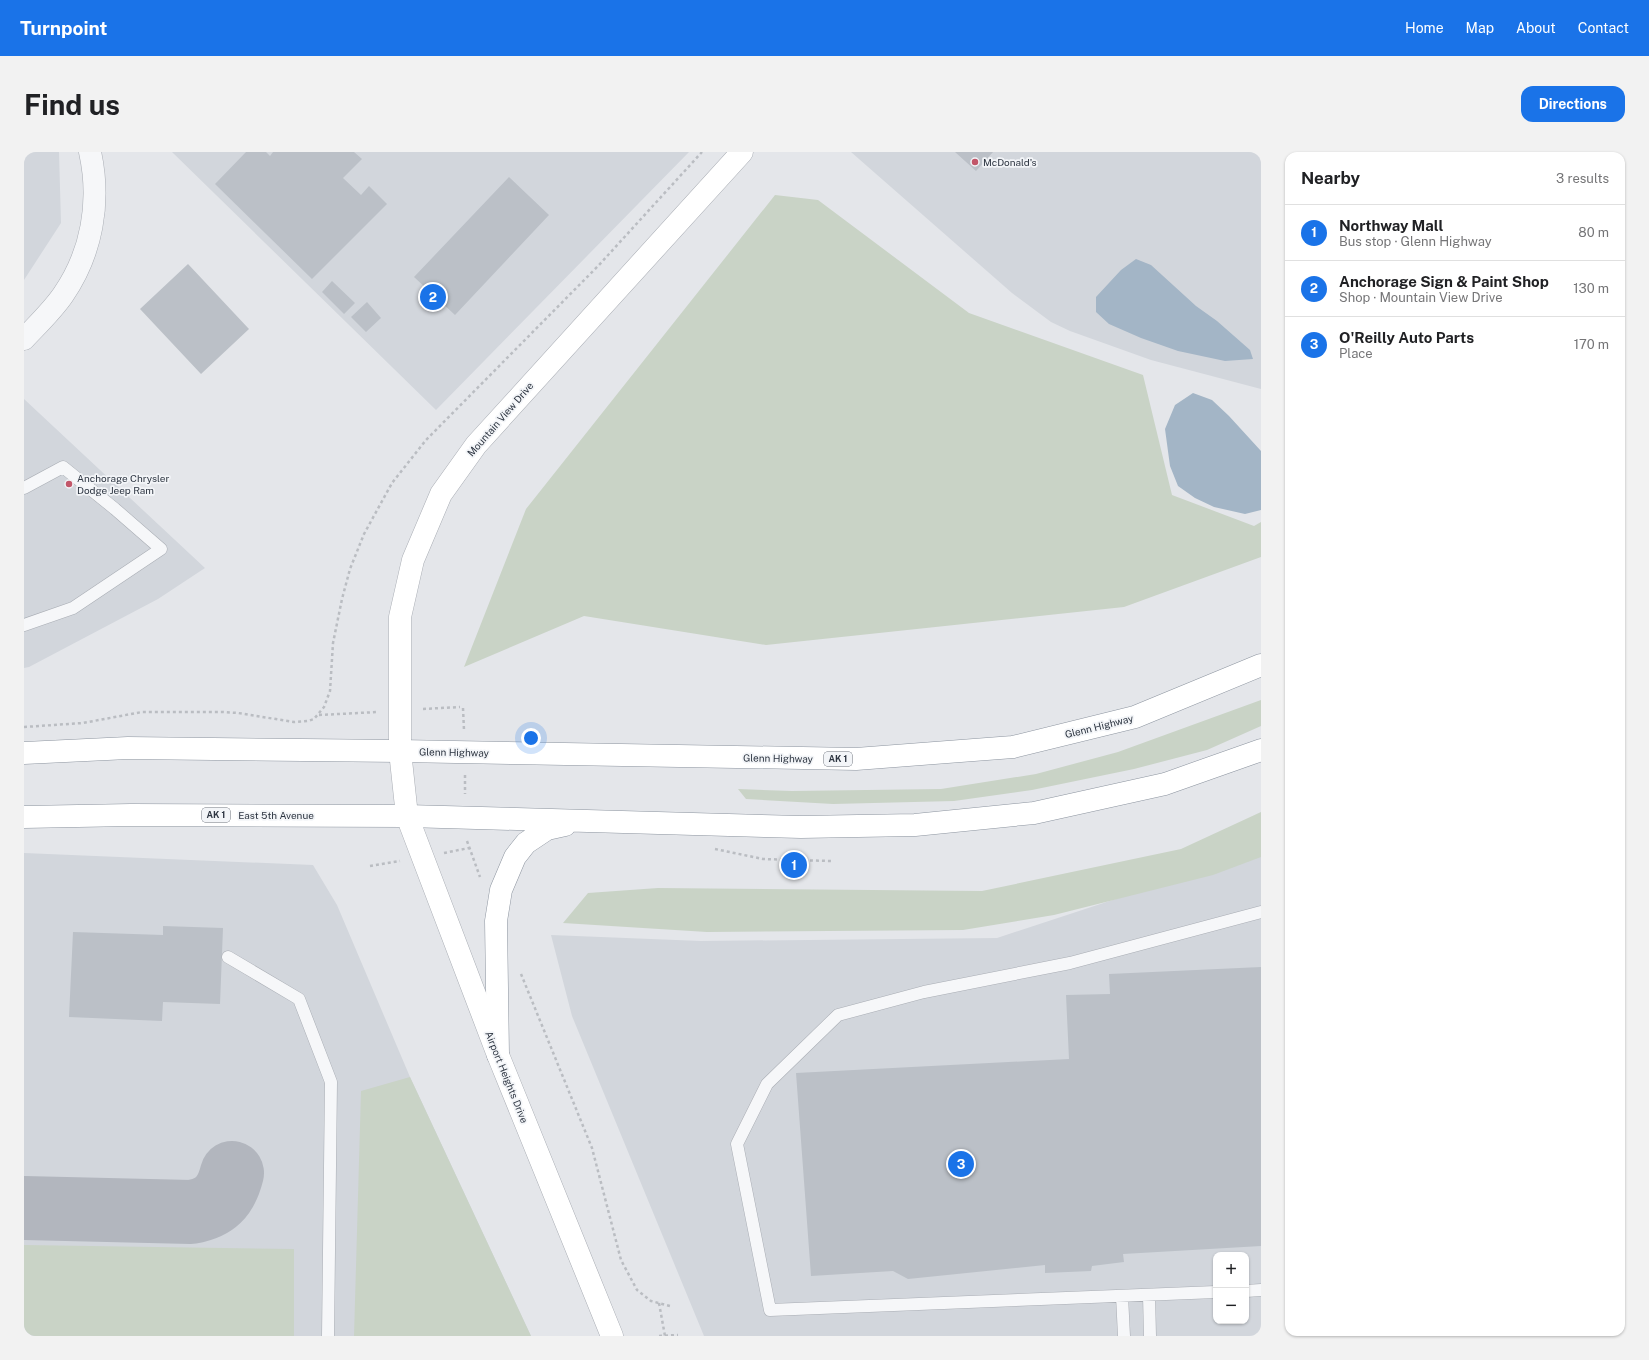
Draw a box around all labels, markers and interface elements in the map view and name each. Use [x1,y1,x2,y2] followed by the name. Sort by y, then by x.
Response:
[20,17,107,39] text: Turnpoint
[1405,20,1444,36] text: Home
[1466,20,1494,36] text: Map
[1516,20,1556,36] text: About
[1578,20,1629,36] text: Contact
[1521,86,1625,122] button: Directions
[24,88,120,121] text: Find us
[983,156,1036,168] place label: McDonald's
[970,157,980,167] marker: McDonald's
[1301,168,1360,188] text: Nearby
[1556,171,1609,186] text: 3 results
[1339,217,1444,234] text: Northway Mall
[1311,225,1317,240] text: 1
[1578,225,1609,240] text: 80 m
[1339,234,1492,249] text: Bus stop · Glenn Highway
[1339,273,1549,290] text: Anchorage Sign & Paint Shop
[1310,281,1318,296] text: 2
[1573,281,1609,296] text: 130 m
[420,282,446,312] pin: 2
[1339,290,1503,305] text: Shop · Mountain View Drive
[1339,329,1474,346] text: O'Reilly Auto Parts
[1310,337,1318,352] text: 3
[1574,337,1609,352] text: 170 m
[1339,346,1373,361] text: Place
[464,379,536,459] street label: Mountain View Drive
[77,472,169,496] place label: Anchorage Chrysler Dodge Jeep Ram
[64,479,74,489] marker: Anchorage Chrysler Dodge Jeep Ram
[1064,712,1135,740] street label: Glenn Highway
[521,728,541,748] your location
[419,745,490,759] street label: Glenn Highway
[743,751,814,765] street label: Glenn Highway
[824,752,852,766] road number: AK 1
[202,808,230,822] road number: AK 1
[238,809,314,821] street label: East 5th Avenue
[781,850,807,880] pin: 1
[483,1029,531,1125] street label: Airport Heights Drive
[948,1149,974,1179] pin: 3
[1213,1252,1249,1324] map controls
[1213,1252,1249,1288] button: +
[1213,1288,1249,1324] button: −

